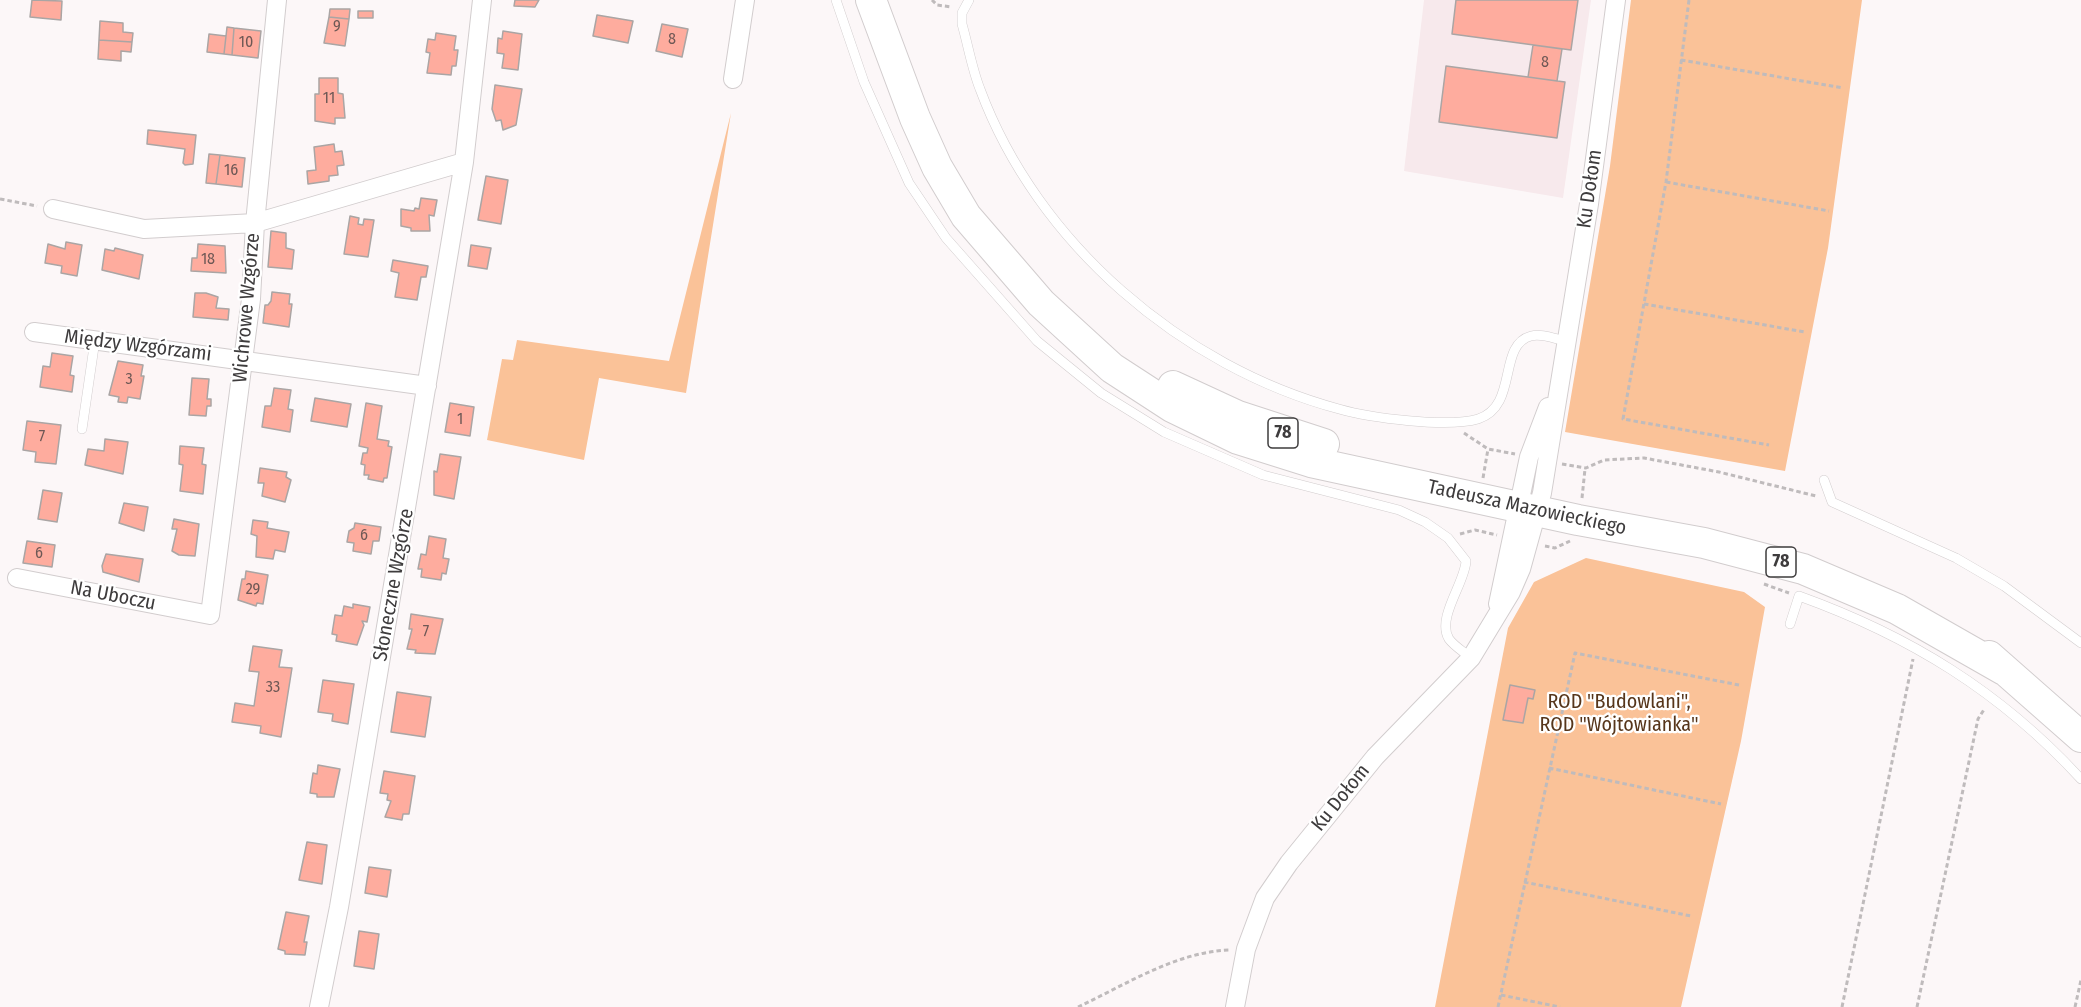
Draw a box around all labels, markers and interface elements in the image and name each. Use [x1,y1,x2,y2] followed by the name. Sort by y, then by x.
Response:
[333,17,341,37] house number: 9
[668,30,676,50] house number: 8
[239,33,253,53] house number: 10
[1541,53,1549,73] house number: 8
[323,89,335,109] house number: 11
[1573,148,1607,230] street label: Ku Dołom
[224,161,238,181] house number: 16
[228,232,266,384] street label: Wichrowe Wzgórze
[201,250,215,270] house number: 18
[63,325,213,367] street label: Między Wzgórzami
[125,370,133,390] house number: 3
[457,410,463,430] house number: 1
[1268,418,1298,448] road number: 78
[39,427,45,447] house number: 7
[1425,475,1629,541] street label: Tadeusza Mazowieckiego
[369,507,419,663] street label: Słoneczne Wzgórze
[360,526,368,546] house number: 6
[35,544,43,564] house number: 6
[1766,547,1796,577] road number: 78
[68,576,158,616] street label: Na Uboczu
[246,580,260,600] house number: 29
[423,622,429,642] house number: 7
[266,678,280,698] house number: 33
[1540,690,1698,737] park label: ROD "Budowlani", ROD "Wójtowianka"
[1307,760,1375,836] street label: Ku Dołom

